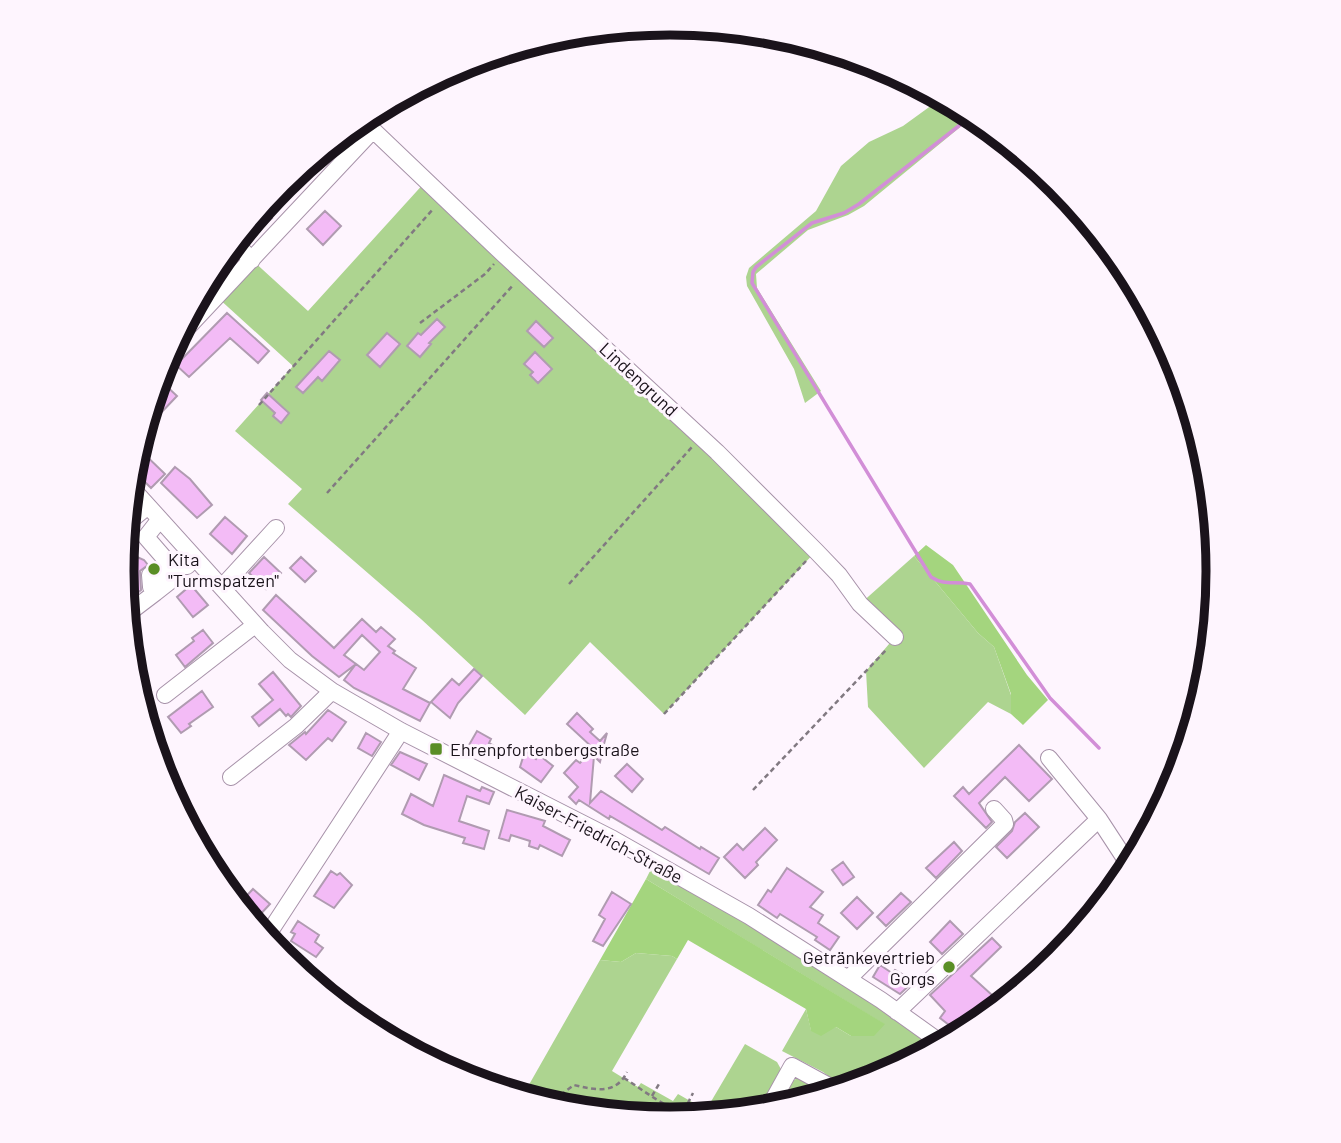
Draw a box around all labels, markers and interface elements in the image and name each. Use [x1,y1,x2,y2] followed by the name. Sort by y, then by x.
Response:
[595,337,683,421] street label: Lindengrund
[168,548,279,591] place label: Kita "Turmspatzen"
[146,561,162,577] marker: Kita "Turmspatzen"
[450,738,640,760] place label: Ehrenpfortenbergstraße
[428,741,444,757] marker: Ehrenpfortenbergstraße
[511,780,687,888] street label: Kaiser-Friedrich-Straße
[803,946,935,989] place label: Getränkevertrieb Gorgs
[941,959,957,975] marker: Getränkevertrieb Gorgs

